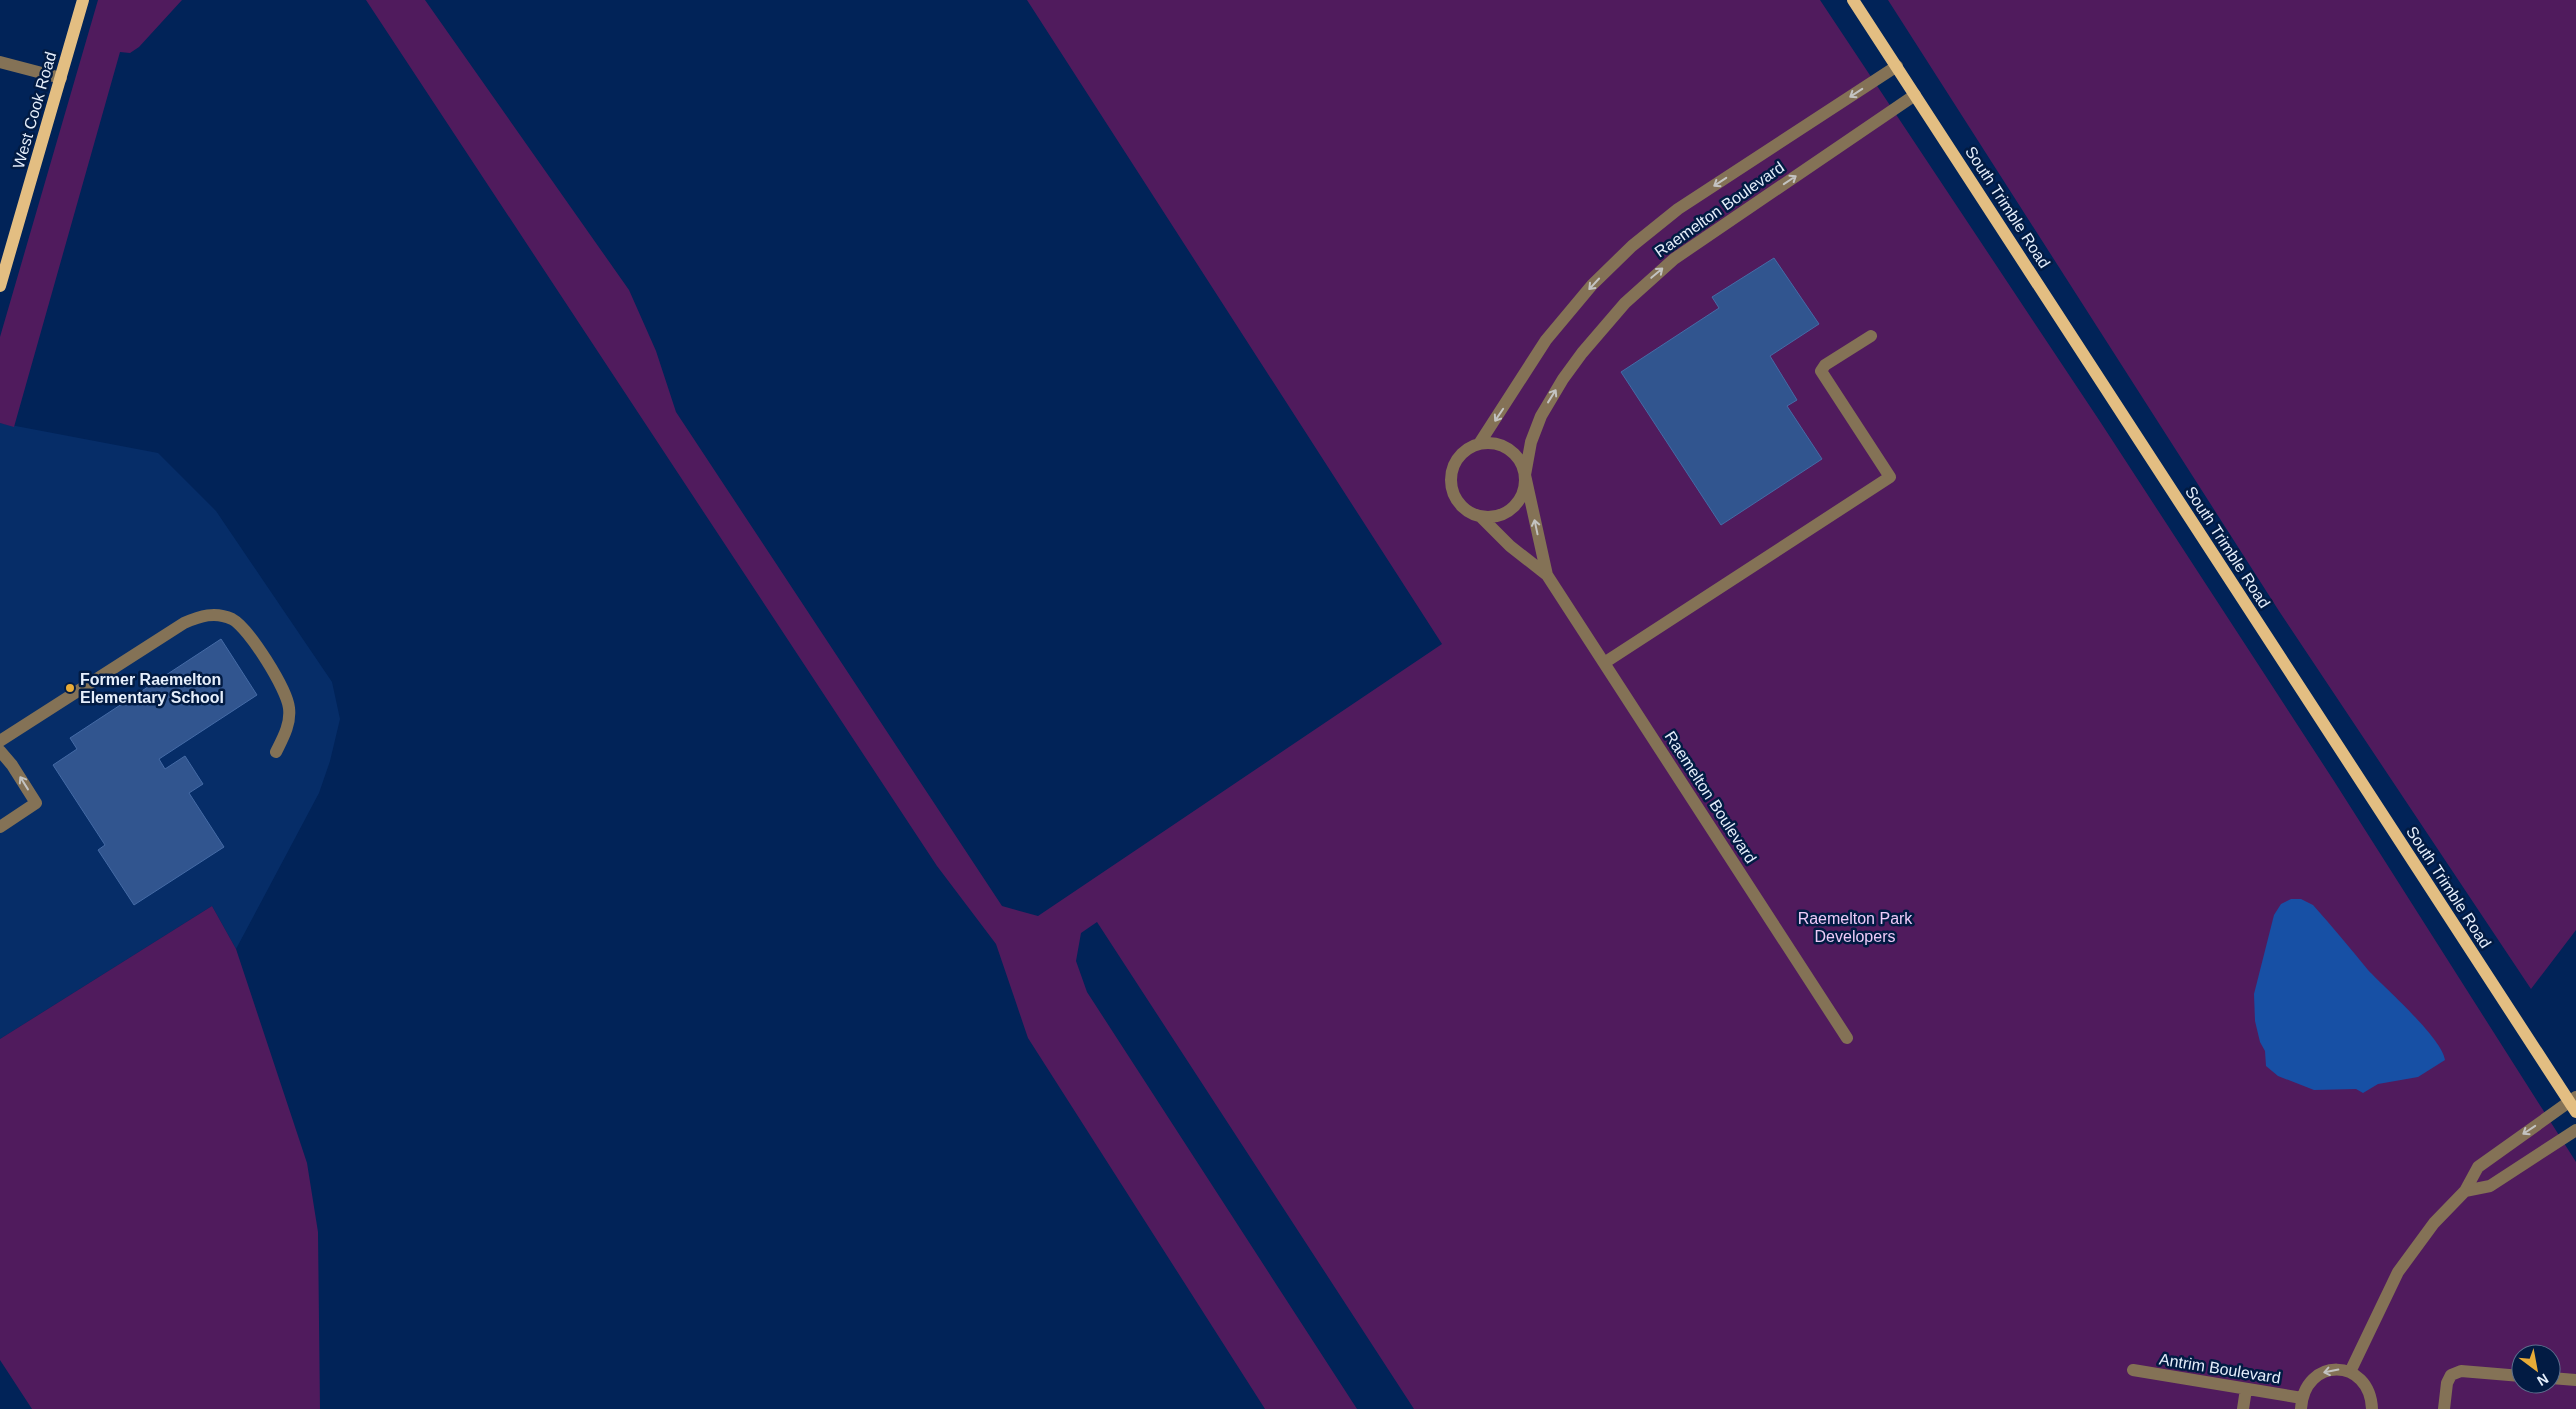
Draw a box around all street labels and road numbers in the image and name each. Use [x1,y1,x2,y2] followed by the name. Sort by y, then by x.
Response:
[10,50,59,170] street label: West Cook Road
[1962,143,2053,271] street label: South Trimble Road
[1651,158,1787,261] street label: Raemelton Boulevard
[2182,483,2273,611] street label: South Trimble Road
[1662,728,1760,866] street label: Raemelton Boulevard
[2403,823,2494,951] street label: South Trimble Road
[2158,1350,2282,1386] street label: Antrim Boulevard

